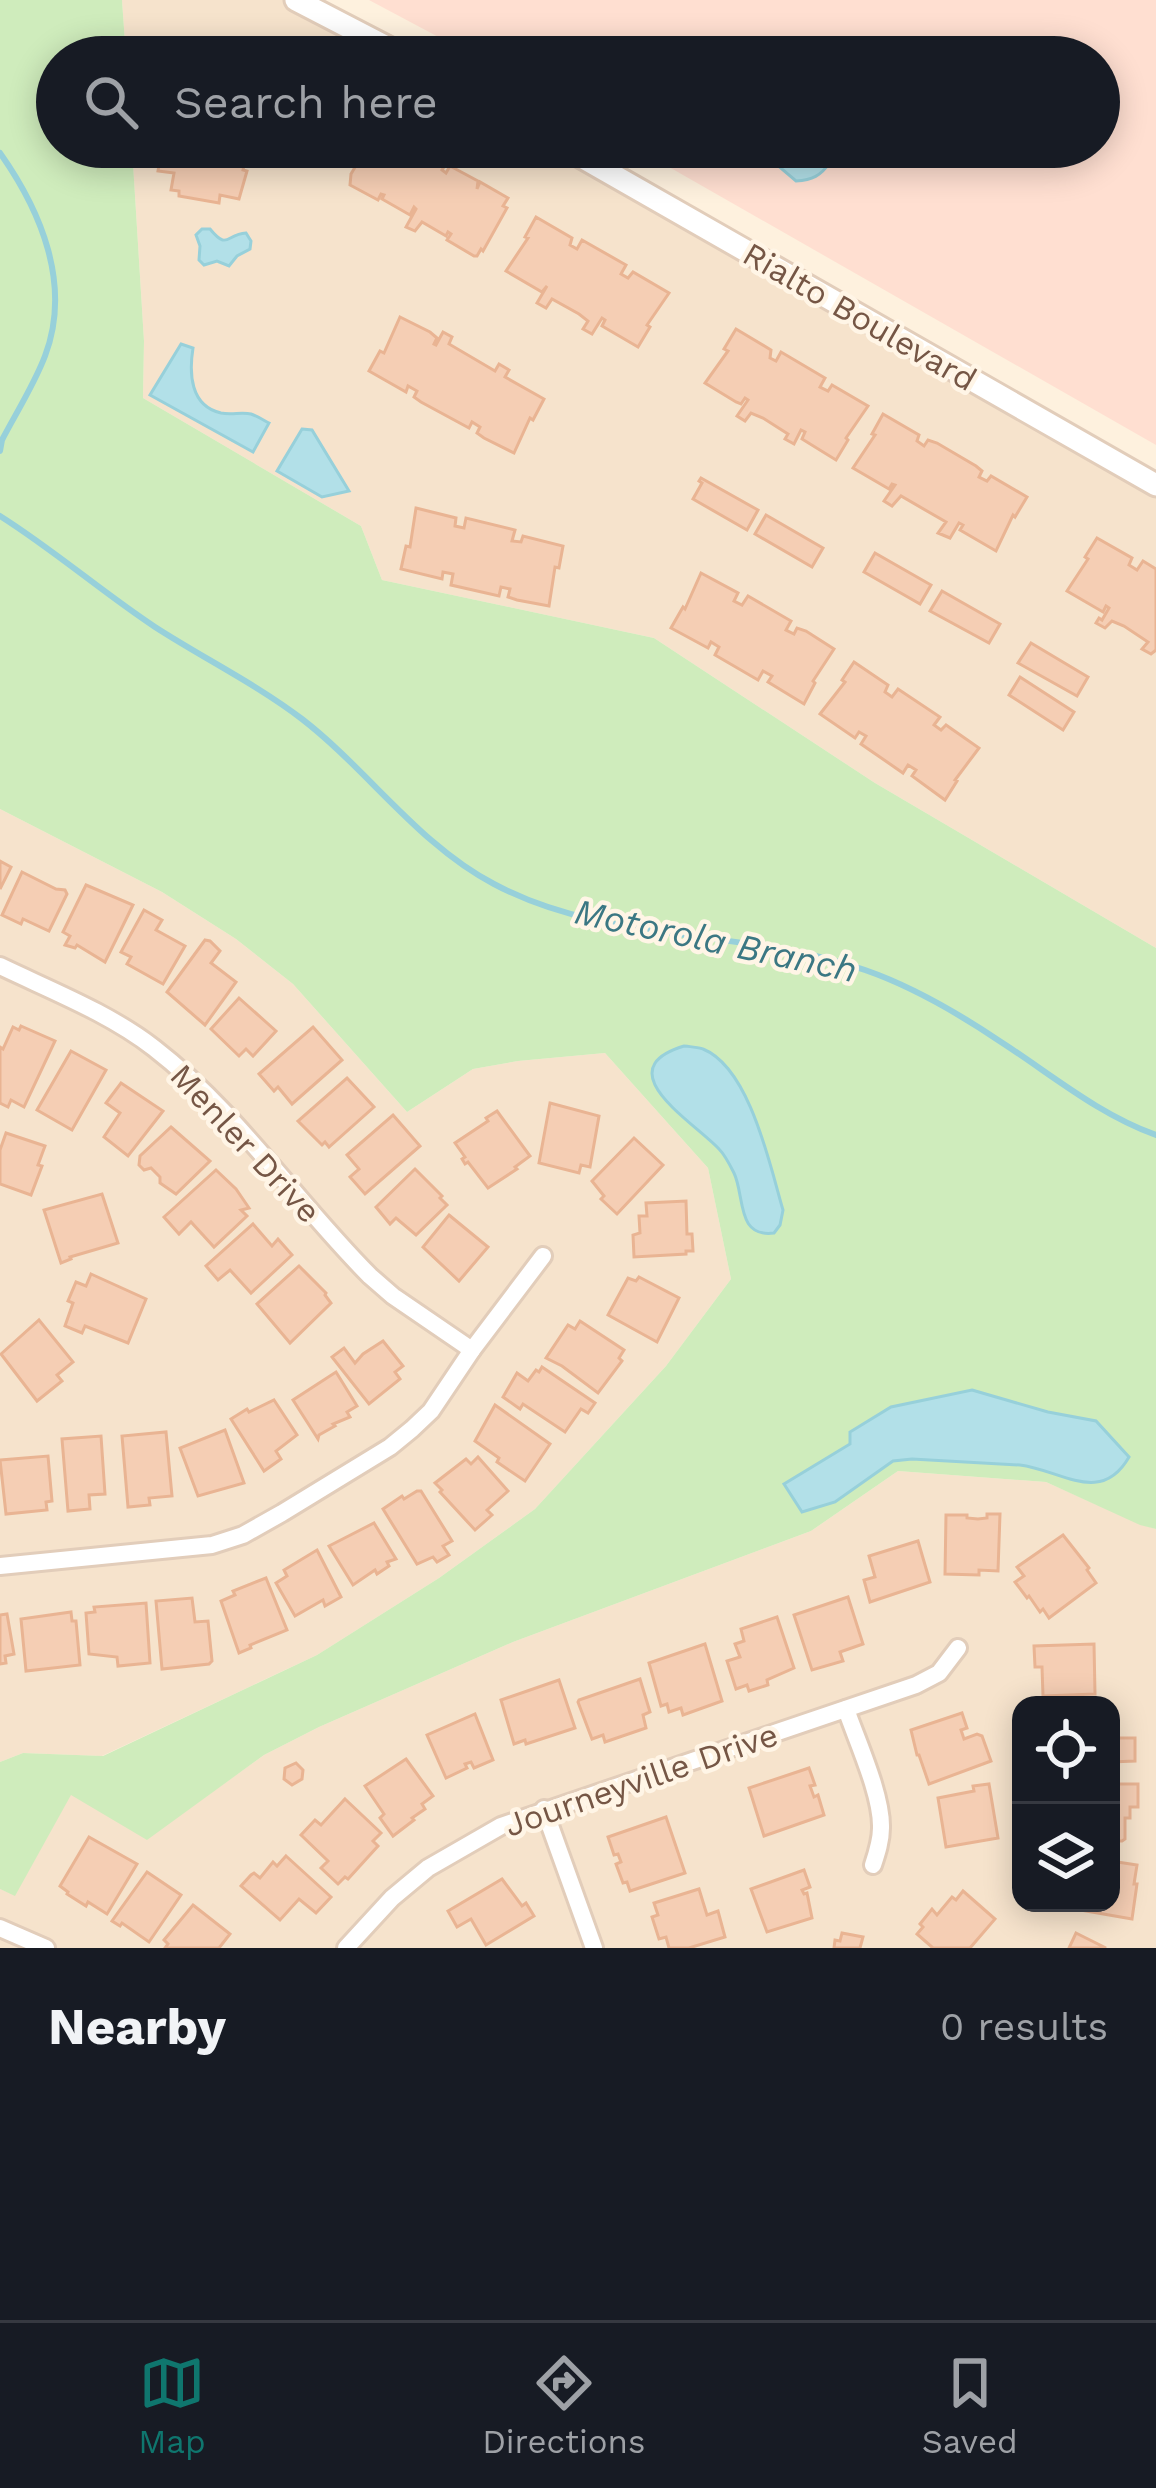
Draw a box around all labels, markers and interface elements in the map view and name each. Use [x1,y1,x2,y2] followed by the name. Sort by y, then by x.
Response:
[36,36,1120,168] search box
[78,69,144,135] icon: search
[174,76,438,129] text: Search here
[736,234,983,399] street label: Rialto Boulevard
[571,891,861,991] water label: Motorola Branch
[162,1056,329,1231] street label: Menler Drive
[1012,1696,1120,1912] map controls
[1012,1696,1120,1804] button: locate
[499,1714,783,1845] street label: Journeyville Drive
[1012,1804,1120,1912] button: layers
[48,1997,226,2056] text: Nearby
[940,2004,1108,2049] text: 0 results
[138,2350,206,2461] tab: Map
[482,2350,645,2461] tab: Directions
[922,2350,1018,2461] tab: Saved

